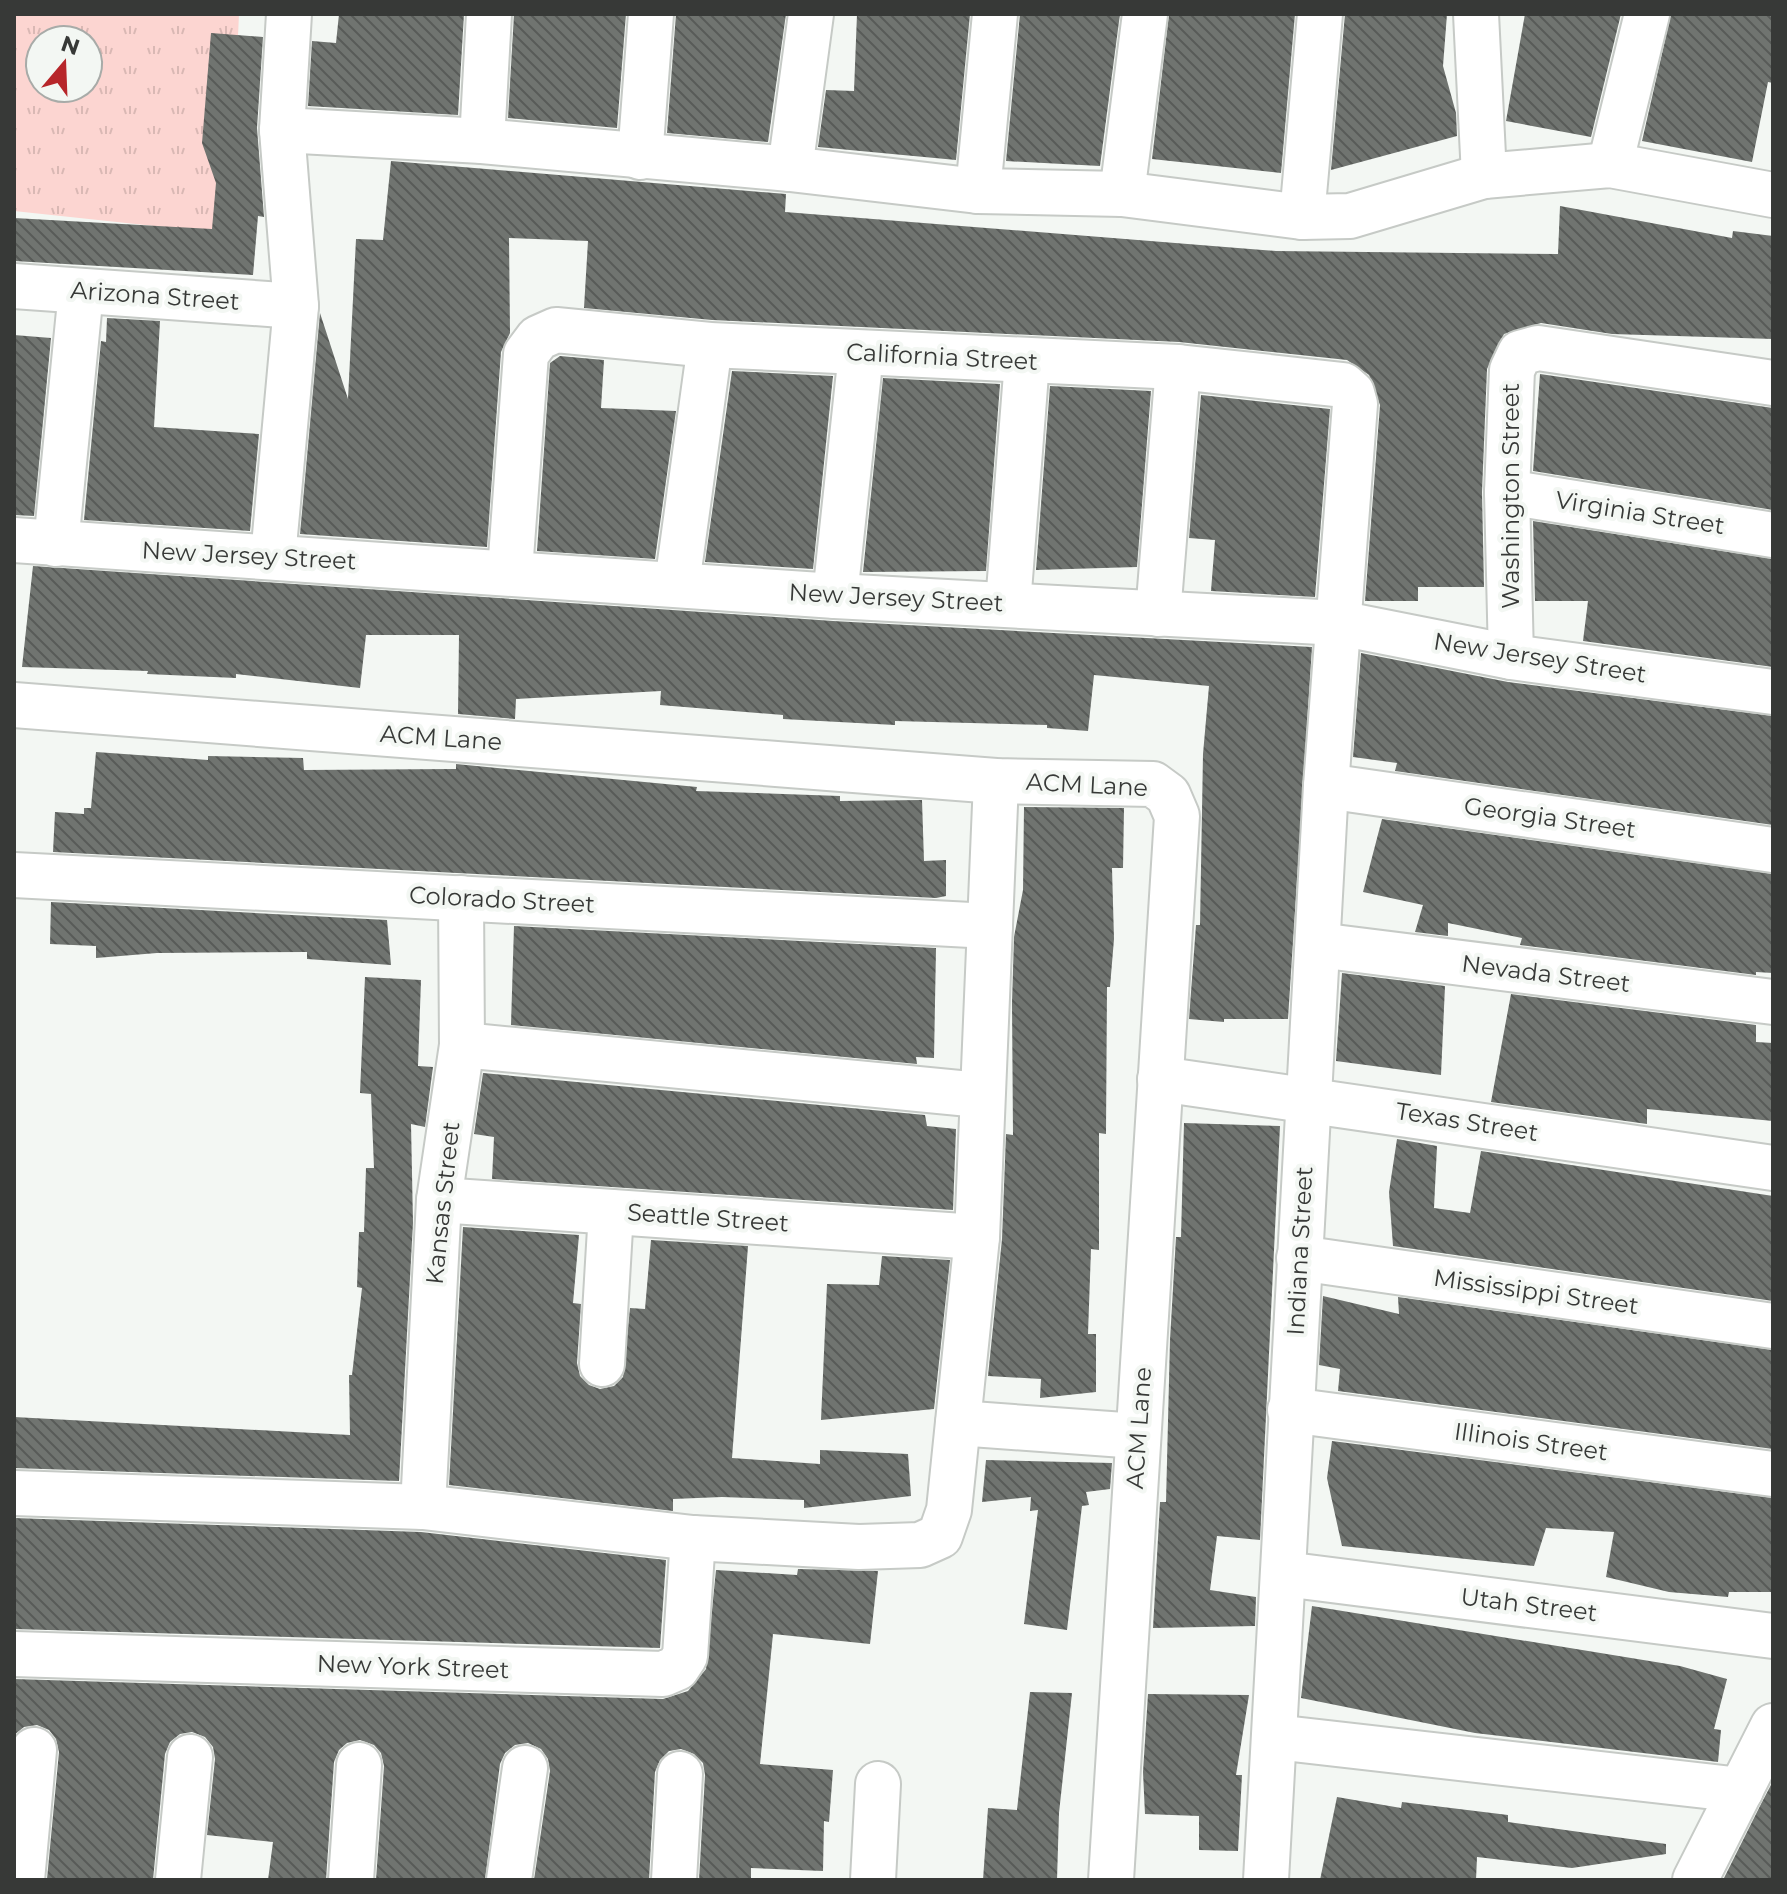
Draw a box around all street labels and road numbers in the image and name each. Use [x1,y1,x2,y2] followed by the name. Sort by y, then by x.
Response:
[70,275,241,316] street label: Arizona Street
[845,337,1039,376] street label: California Street
[1496,383,1525,609] street label: Washington Street
[1554,485,1727,540] street label: Virginia Street
[141,535,357,576] street label: New Jersey Street
[788,577,1004,618] street label: New Jersey Street
[1432,626,1649,689] street label: New Jersey Street
[379,719,503,756] street label: ACM Lane
[1025,767,1149,802] street label: ACM Lane
[1462,791,1638,844] street label: Georgia Street
[408,880,596,919] street label: Colorado Street
[1460,949,1632,998] street label: Nevada Street
[1394,1096,1541,1147] street label: Texas Street
[420,1120,465,1286] street label: Kansas Street
[1281,1165,1318,1336] street label: Indiana Street
[626,1197,790,1238] street label: Seattle Street
[1432,1263,1641,1320] street label: Mississippi Street
[1120,1366,1157,1490] street label: ACM Lane
[1452,1416,1610,1467] street label: Illinois Street
[1459,1582,1599,1627] street label: Utah Street
[316,1649,510,1684] street label: New York Street

